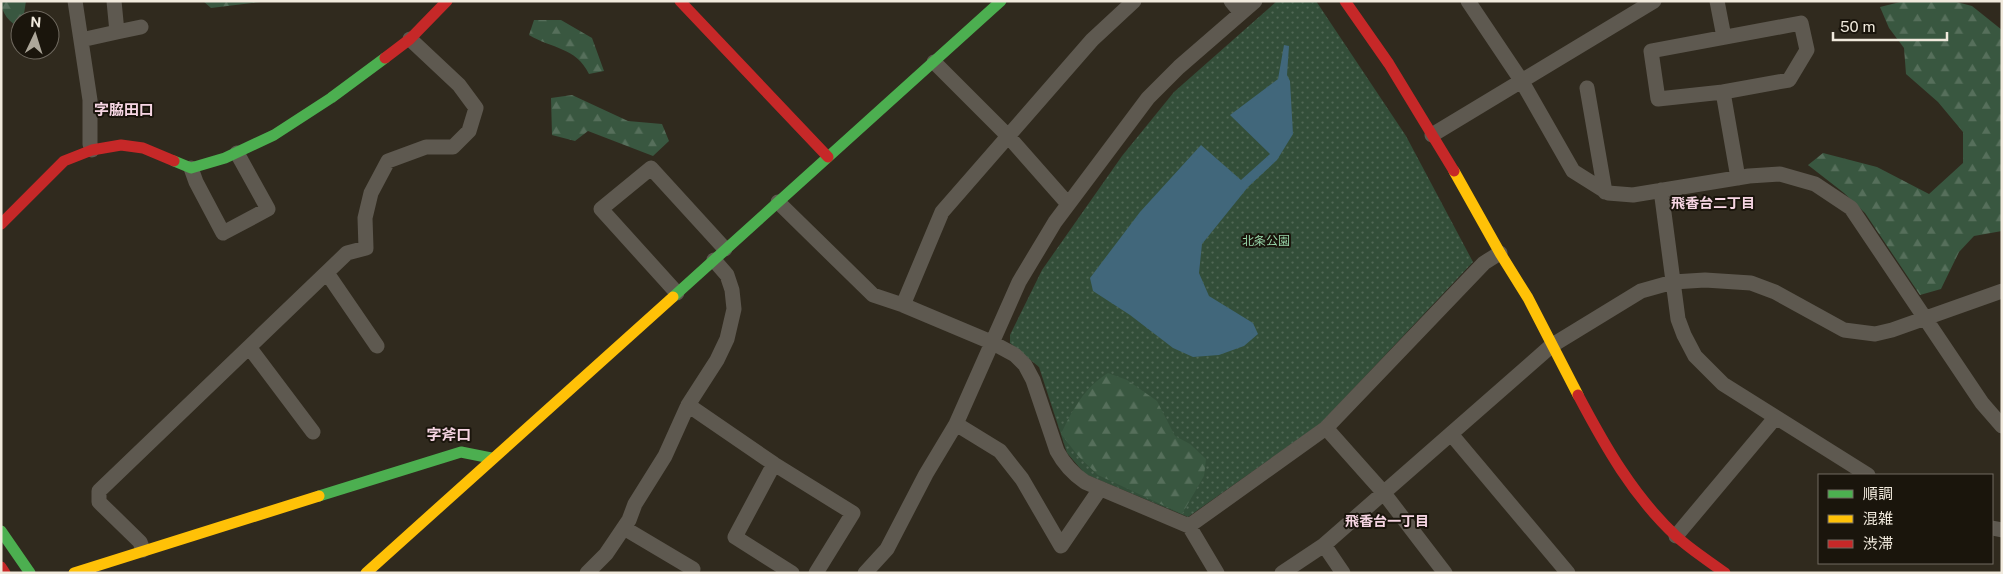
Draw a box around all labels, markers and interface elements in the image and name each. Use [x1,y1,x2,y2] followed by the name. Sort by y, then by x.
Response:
[10,10,60,60] north arrow
[1833,10,1947,42] scale bar
[30,14,42,30] text: N
[1840,18,1875,35] text: 50 m
[94,101,154,118] district label: 字脇田口
[1671,195,1755,211] district label: 飛香台二丁目
[1242,234,1290,248] park label: 北条公園
[426,426,472,443] district label: 字斧口
[1818,474,1993,564] legend
[1863,485,1893,502] text: 順調
[1863,510,1893,527] text: 混雑
[1345,513,1429,529] district label: 飛香台一丁目
[1863,535,1893,552] text: 渋滞

